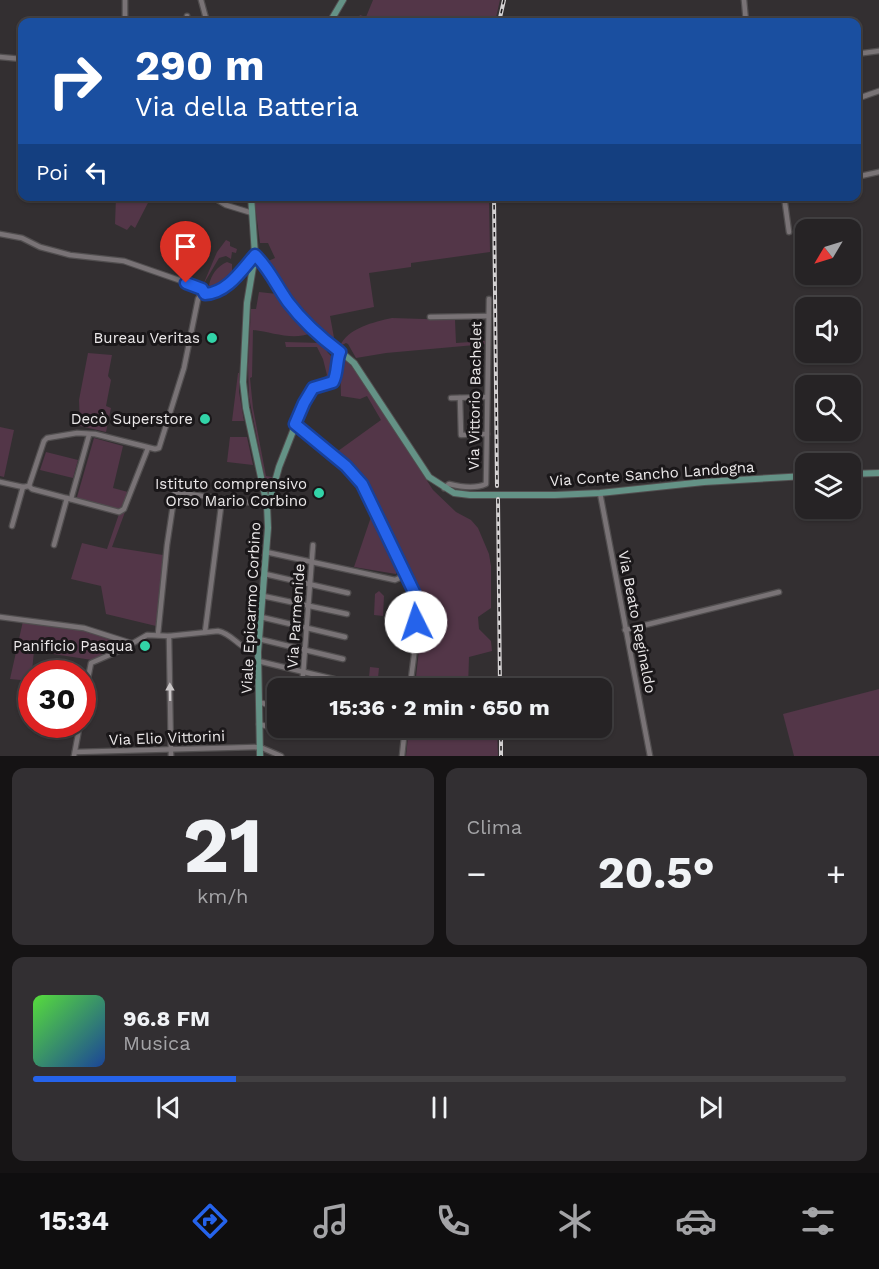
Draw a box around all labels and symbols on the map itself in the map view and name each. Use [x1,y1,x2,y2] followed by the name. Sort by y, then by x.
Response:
[795,219,861,285] north arrow
[160,221,211,283] pin
[465,321,485,471] street label: Via Vittorio Bachelet
[94,329,200,347] place label: Bureau Veritas
[205,331,219,345] marker: Bureau Veritas
[71,410,193,428] place label: Decò Superstore
[198,412,212,426] marker: Decò Superstore
[549,458,756,490] street label: Via Conte Sancho Landogna
[155,475,307,510] place label: Istituto comprensivo Orso Mario Corbino
[312,486,326,500] marker: Istituto comprensivo Orso Mario Corbino
[238,522,264,694] street label: Viale Epicarmo Corbino
[614,549,660,695] street label: Via Beato Reginaldo
[283,563,309,669] street label: Via Parmenide
[384,590,448,654] position arrow
[13,637,133,655] place label: Panificio Pasqua
[138,639,152,653] marker: Panificio Pasqua
[18,660,96,738] speed limit sign: 30
[165,683,175,702] one-way arrow
[109,727,225,749] street label: Via Elio Vittorini

